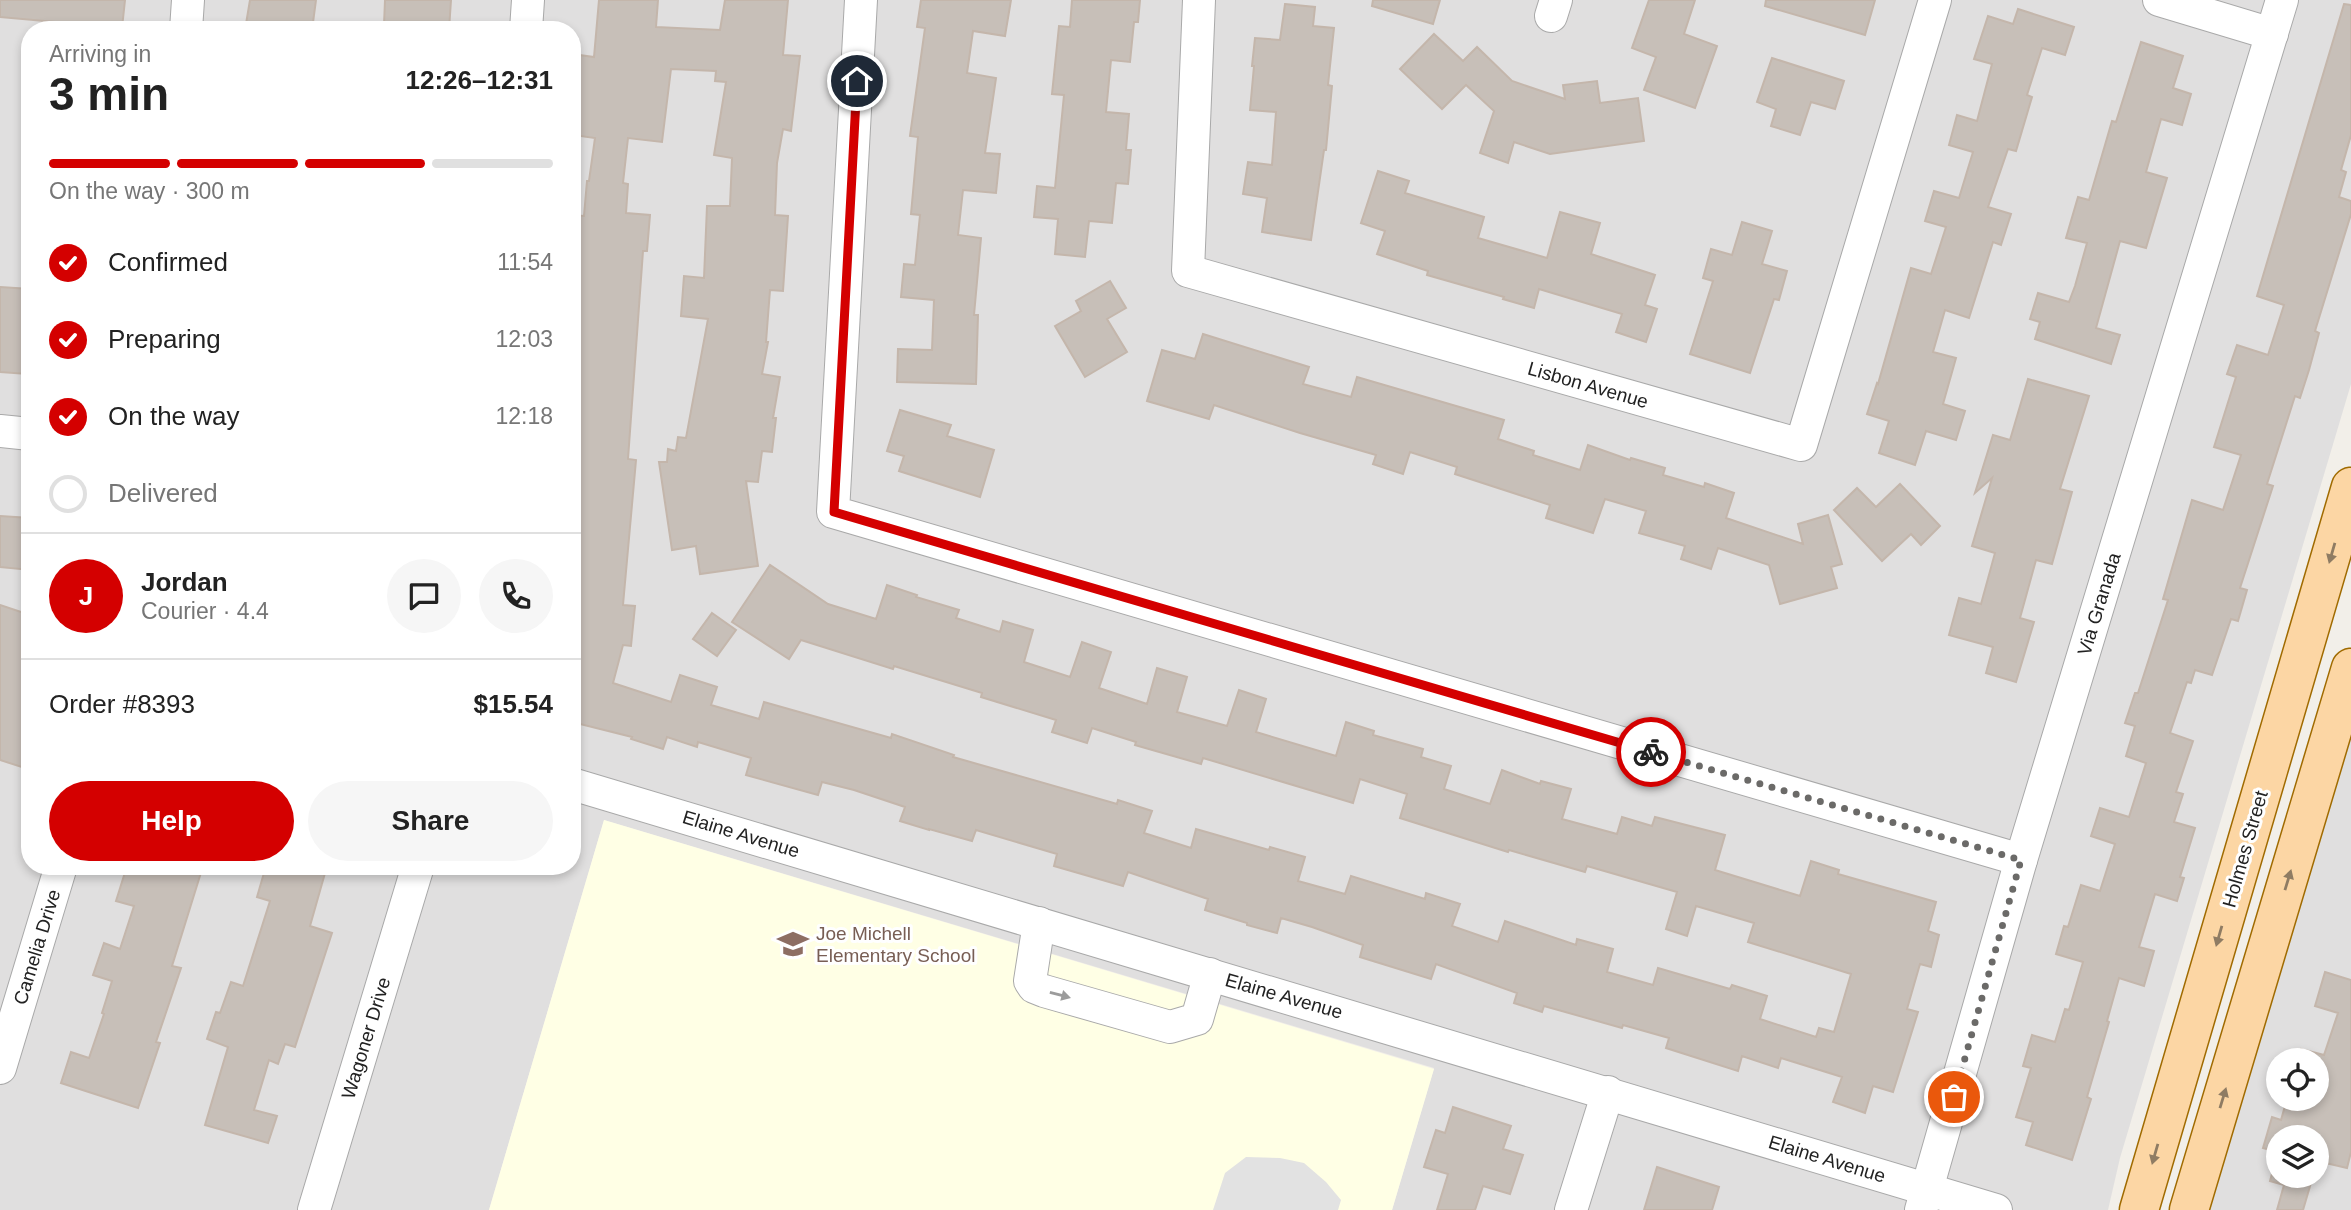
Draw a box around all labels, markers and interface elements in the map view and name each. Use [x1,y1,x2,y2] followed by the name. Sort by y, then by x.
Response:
[49,41,151,67] text: Arriving in
[827,51,887,111] pin
[838,62,876,100] icon: home
[406,65,553,95] text: 12:26–12:31
[49,68,169,120] text: 3 min
[49,178,250,204] text: On the way · 300 m
[49,244,87,282] icon: check
[108,247,228,277] text: Confirmed
[497,249,553,275] text: 11:54
[49,321,87,359] icon: check
[108,324,221,354] text: Preparing
[495,326,553,352] text: 12:03
[1525,358,1651,412] street label: Lisbon Avenue
[49,398,87,436] icon: check
[108,401,240,431] text: On the way
[495,403,553,429] text: 12:18
[108,478,218,508] text: Delivered
[2326,543,2336,564] one-way arrow
[2073,550,2125,658] street label: Via Granada
[387,559,461,633] button: chat
[479,559,553,633] button: phone
[141,567,228,597] text: Jordan
[79,581,93,611] text: J
[141,598,269,624] text: Courier · 4.4
[49,689,195,719] text: Order #8393
[473,689,553,719] text: $15.54
[1616,717,1686,787] courier
[1632,733,1670,771] icon: bike
[49,781,294,861] button: Help
[308,781,553,861] button: Share
[2218,788,2272,910] street label: Holmes Street
[680,806,802,862] street label: Elaine Avenue
[2283,869,2293,890] one-way arrow
[10,887,64,1007] street label: Camelia Drive
[816,923,975,966] place label: Joe Michell Elementary School
[2214,925,2224,946] one-way arrow
[776,927,810,961] school or university icon: Joe Michell Elementary School
[1223,969,1345,1023] street label: Elaine Avenue
[338,975,394,1101] street label: Wagoner Drive
[1049,991,1070,1001] one-way arrow
[2266,1048,2329,1188] map controls
[2266,1048,2329,1111] button: locate
[1924,1067,1984,1127] pin
[1935,1078,1973,1116] icon: bag
[2218,1087,2228,1108] one-way arrow
[2266,1125,2329,1188] button: layers
[1766,1131,1888,1187] street label: Elaine Avenue
[2150,1144,2160,1165] one-way arrow

